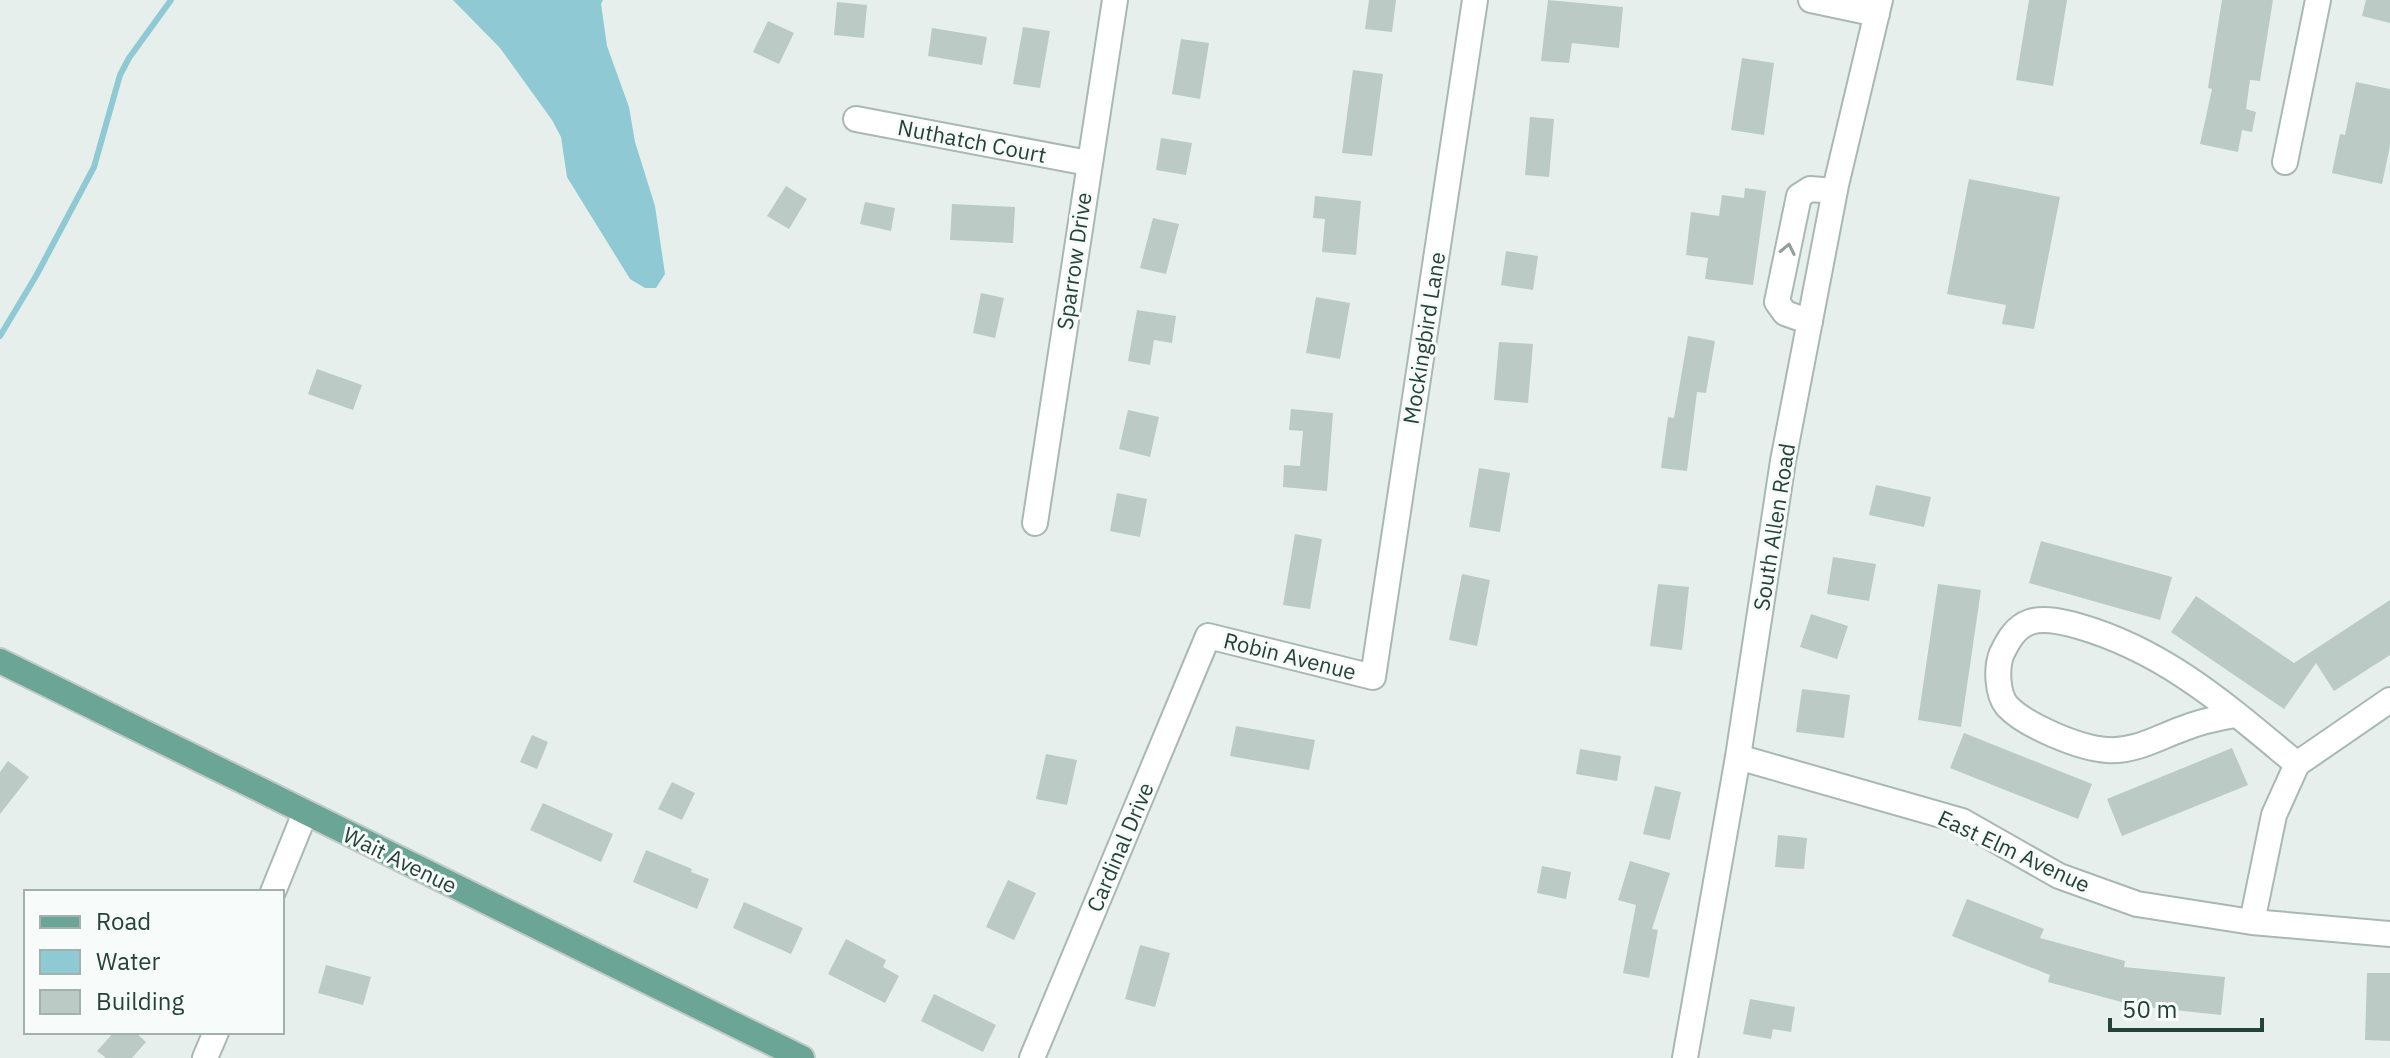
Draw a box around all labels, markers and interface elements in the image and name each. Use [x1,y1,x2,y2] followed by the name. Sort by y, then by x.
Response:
[895,112,1049,169] street label: Nuthatch Court
[1049,190,1098,332] street label: Sparrow Drive
[1779,243,1796,257] one-way arrow
[1396,250,1451,426] street label: Mockingbird Lane
[1746,441,1801,613] street label: South Allen Road
[1221,625,1359,686] street label: Robin Avenue
[1079,778,1160,916] street label: Cardinal Drive
[1933,803,2095,898] street label: East Elm Avenue
[339,820,462,900] street label: Wait Avenue
[24,890,284,1034] legend
[96,905,151,937] text: Road
[96,945,160,977] text: Water
[2110,982,2262,1032] scale bar
[96,985,184,1017] text: Building
[2122,993,2177,1025] text: 50 m

